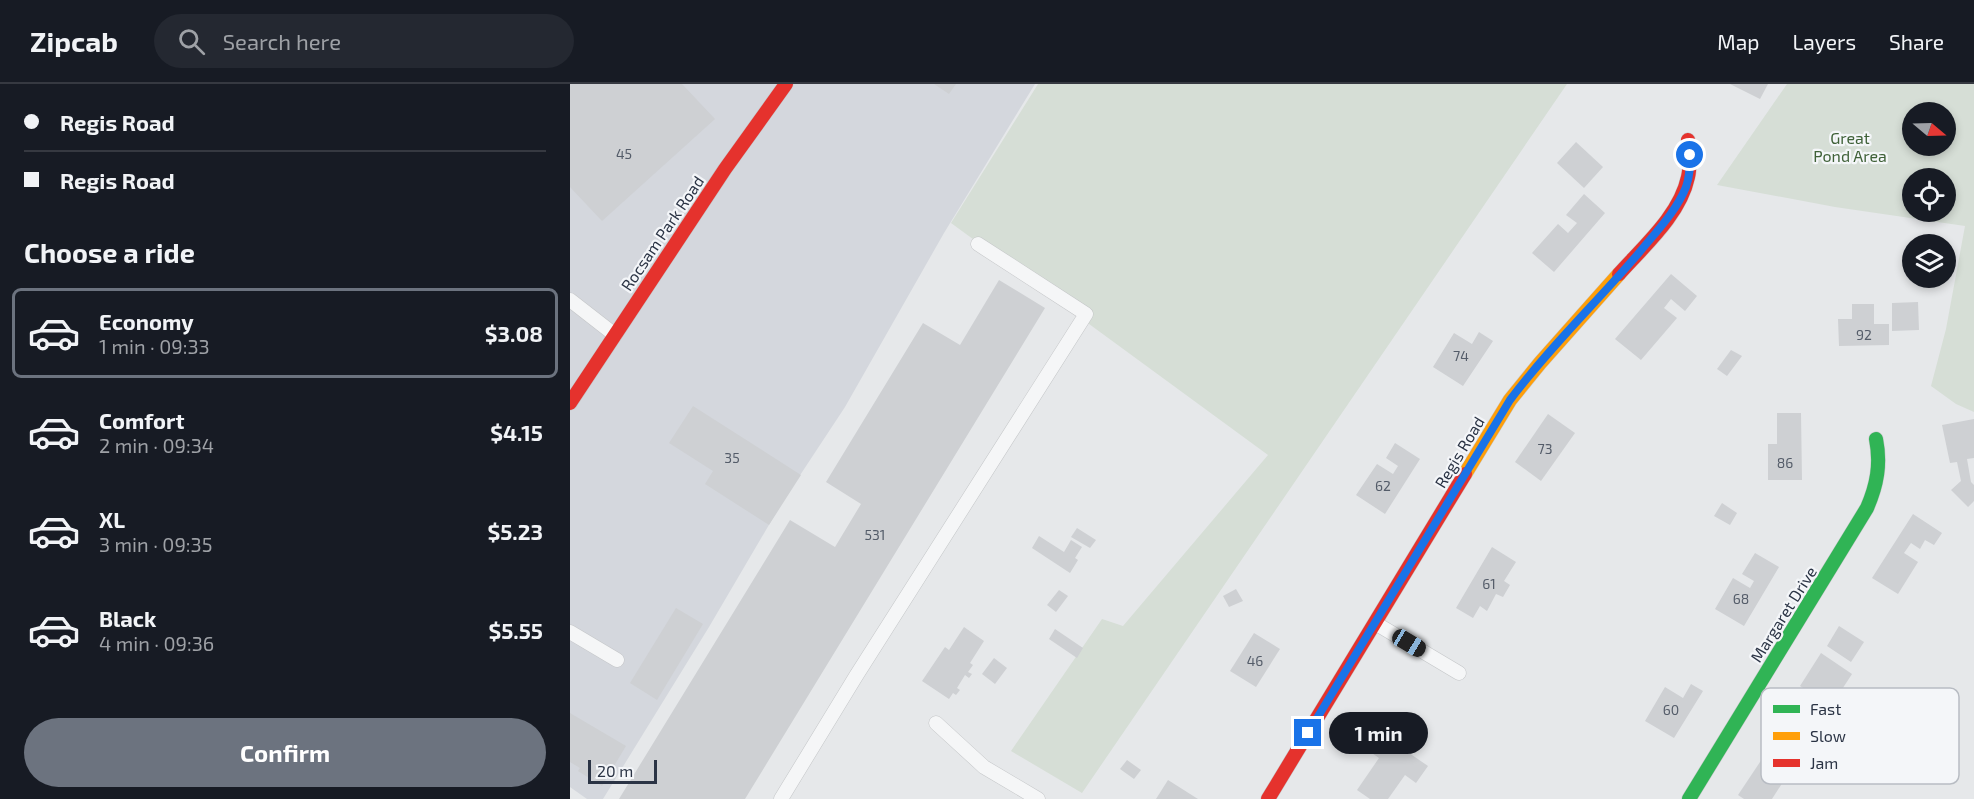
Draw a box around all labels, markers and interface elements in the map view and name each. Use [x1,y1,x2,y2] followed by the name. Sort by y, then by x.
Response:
[154,14,574,68] search box
[30,24,118,58] text: Zipcab
[175,25,208,58] icon: search
[223,28,341,54] text: Search here
[1717,29,1759,54] text: Map
[1792,29,1856,54] text: Layers
[1889,29,1944,54] text: Share
[1902,102,1956,156] north arrow
[1902,102,1956,288] map controls
[60,109,175,135] text: Regis Road
[1813,128,1887,165] park label: Great Pond Area
[1676,141,1703,168] route start
[616,145,632,162] house number: 45
[60,167,175,193] text: Regis Road
[1902,168,1956,222] button: locate
[617,172,707,294] street label: Rocsam Park Road
[1902,234,1956,288] button: layers
[24,236,195,268] text: Choose a ride
[27,306,81,360] icon: car
[99,308,194,334] text: Economy
[485,320,543,346] text: $3.08
[1856,326,1872,343] house number: 92
[99,334,210,358] text: 1 min · 09:33
[1453,347,1469,364] house number: 74
[27,405,81,459] icon: car
[99,407,184,433] text: Comfort
[1430,413,1488,491] street label: Regis Road
[490,419,543,445] text: $4.15
[99,433,214,457] text: 2 min · 09:34
[1538,440,1552,457] house number: 73
[724,449,740,466] house number: 35
[1777,454,1793,471] house number: 86
[1375,477,1391,494] house number: 62
[27,504,81,558] icon: car
[99,506,125,532] text: XL
[487,518,543,544] text: $5.23
[865,526,885,543] house number: 531
[99,532,212,556] text: 3 min · 09:35
[1746,563,1820,665] street label: Margaret Drive
[1482,575,1496,592] house number: 61
[1733,590,1749,607] house number: 68
[27,603,81,657] icon: car
[99,605,156,631] text: Black
[488,617,543,643] text: $5.55
[1389,626,1429,660] car
[99,631,214,655] text: 4 min · 09:36
[1247,652,1263,669] house number: 46
[1761,688,1959,784] legend
[1810,699,1841,718] text: Fast
[1663,701,1679,718] house number: 60
[1329,712,1428,754] callout: 1 min
[24,718,546,787] button: Confirm
[1294,719,1321,746] route end
[1354,721,1403,745] text: 1 min
[1810,726,1846,745] text: Slow
[1810,753,1838,772] text: Jam
[588,757,657,784] scale bar
[597,761,633,780] text: 20 m

